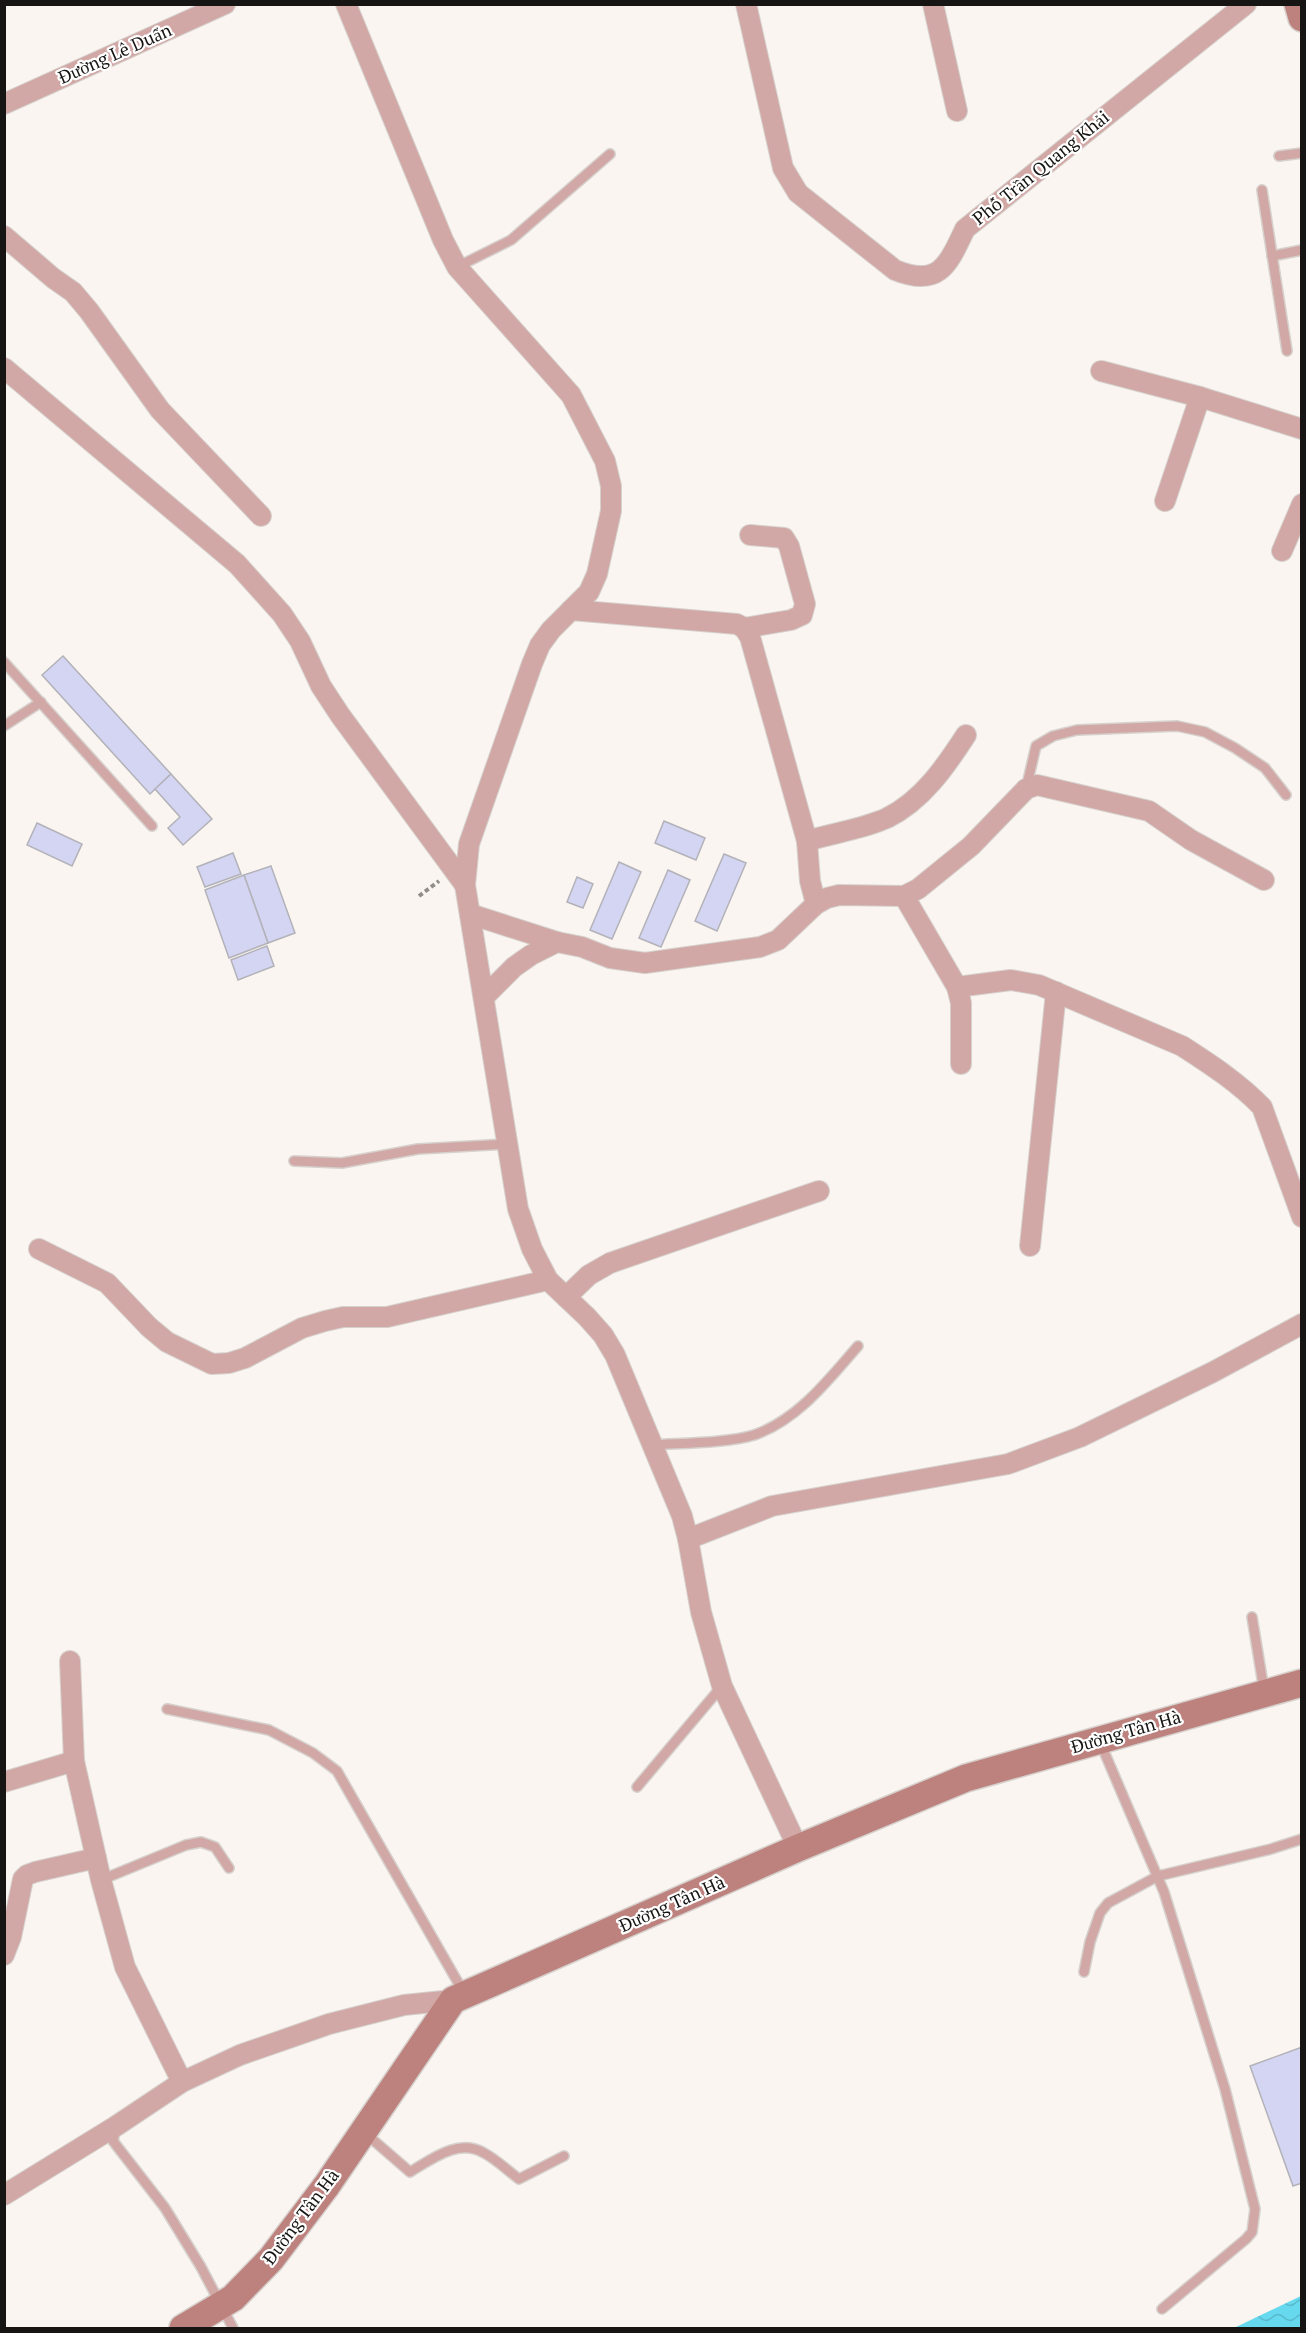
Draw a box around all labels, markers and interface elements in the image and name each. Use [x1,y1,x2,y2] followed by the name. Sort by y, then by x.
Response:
[54,17,175,89] street label: Đường Lê Duẩn
[967,105,1114,230] street label: Phố Trần Quang Khải
[1068,1704,1184,1758] street label: Đường Tân Hà
[615,1869,728,1937] street label: Đường Tân Hà
[257,2164,344,2269] street label: Đường Tân Hà

